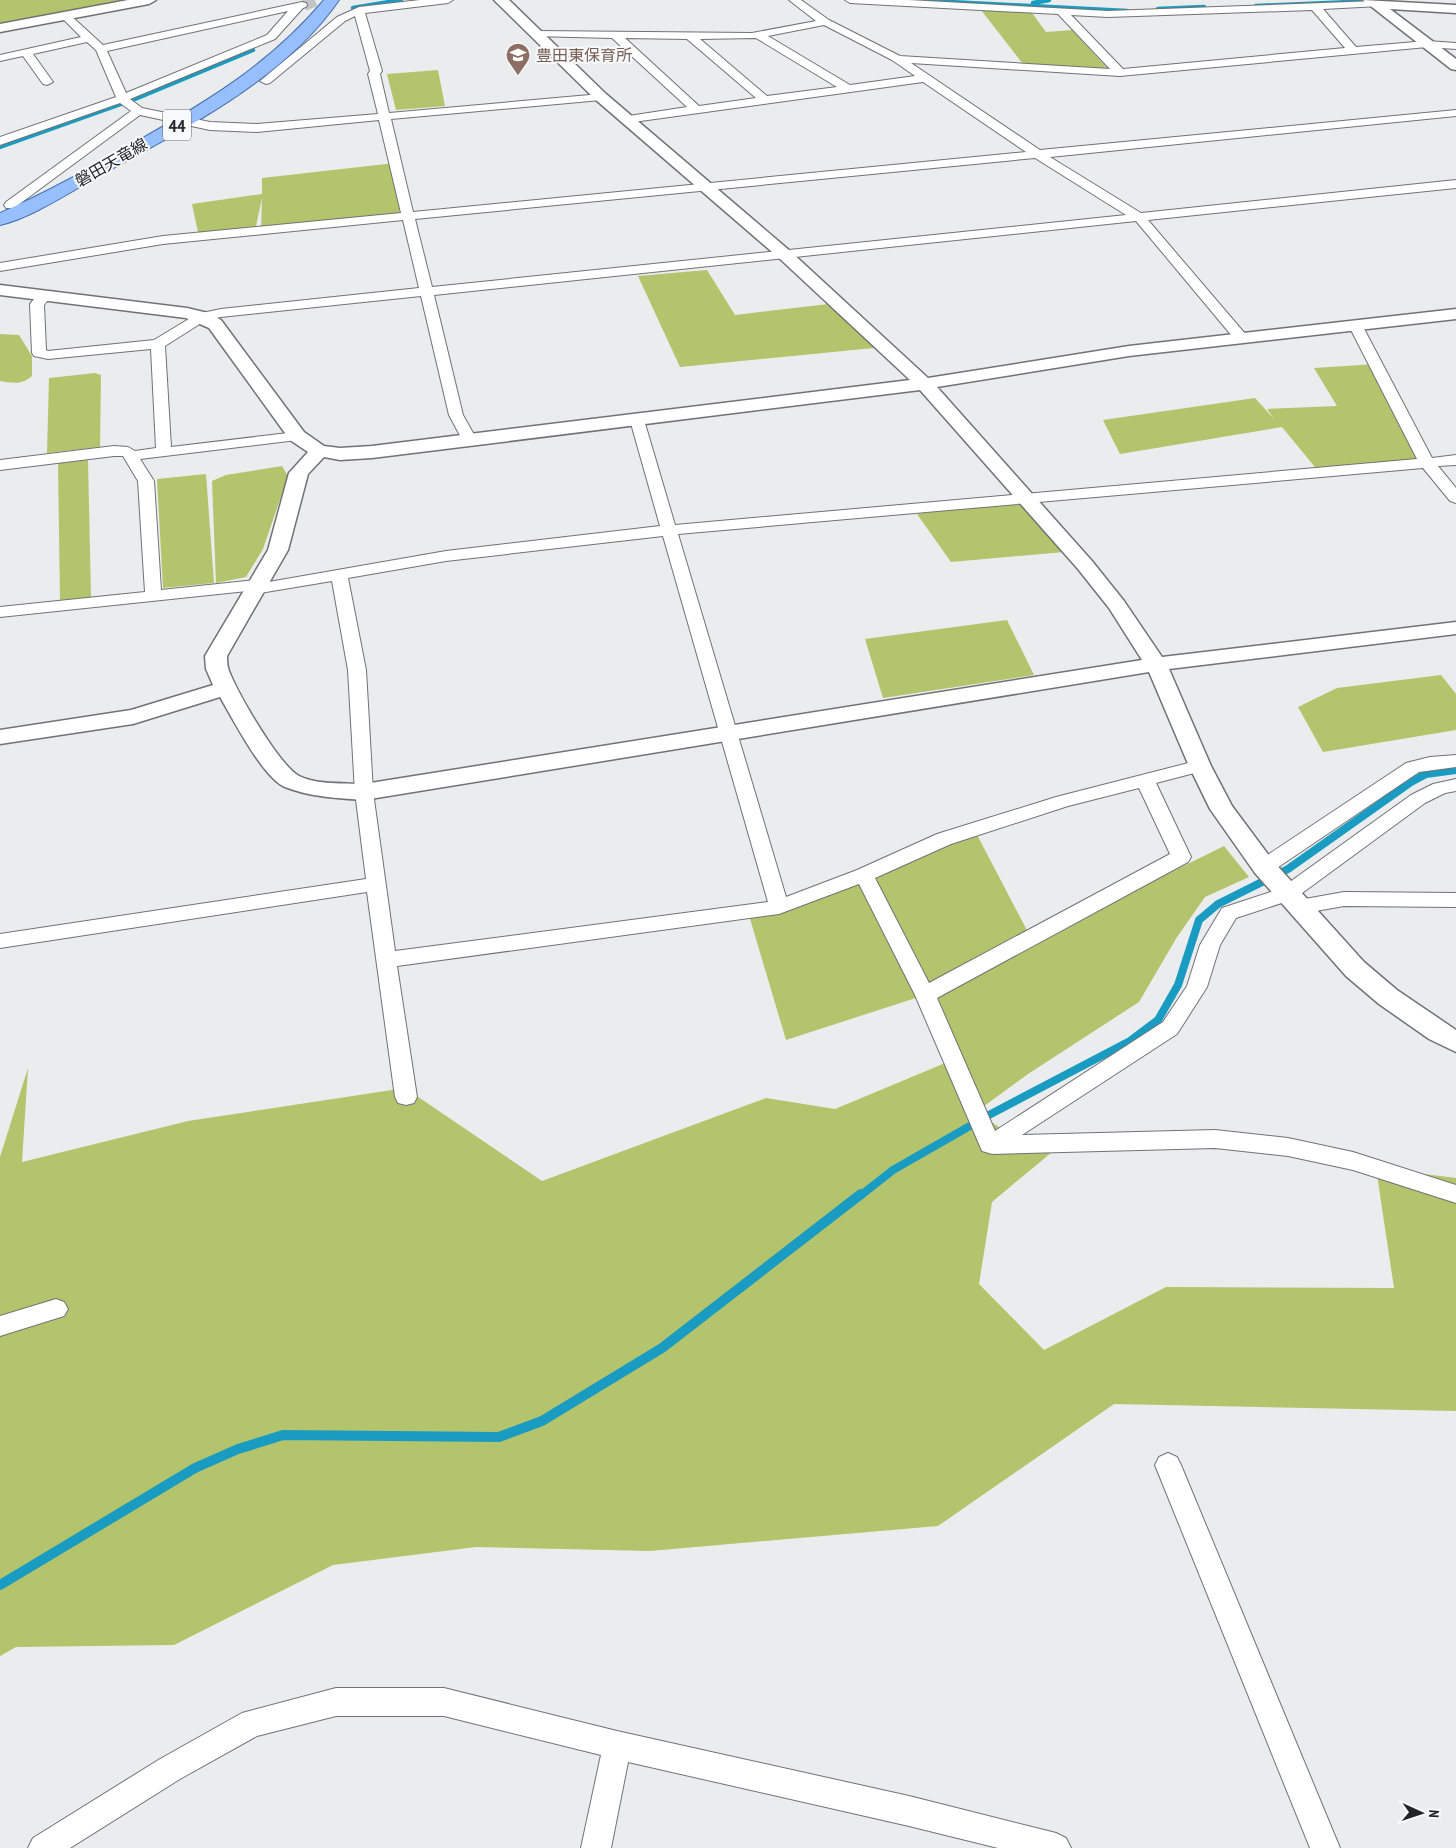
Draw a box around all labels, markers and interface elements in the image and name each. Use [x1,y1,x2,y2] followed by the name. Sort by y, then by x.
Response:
[505,42,531,76] school or university icon: 豊田東保育所
[536,45,632,65] place label: 豊田東保育所
[163,110,191,140] road number: 44
[71,133,151,191] street label: 磐田天竜線
[1396,1788,1446,1838] north arrow
[1425,1809,1443,1818] text: N

